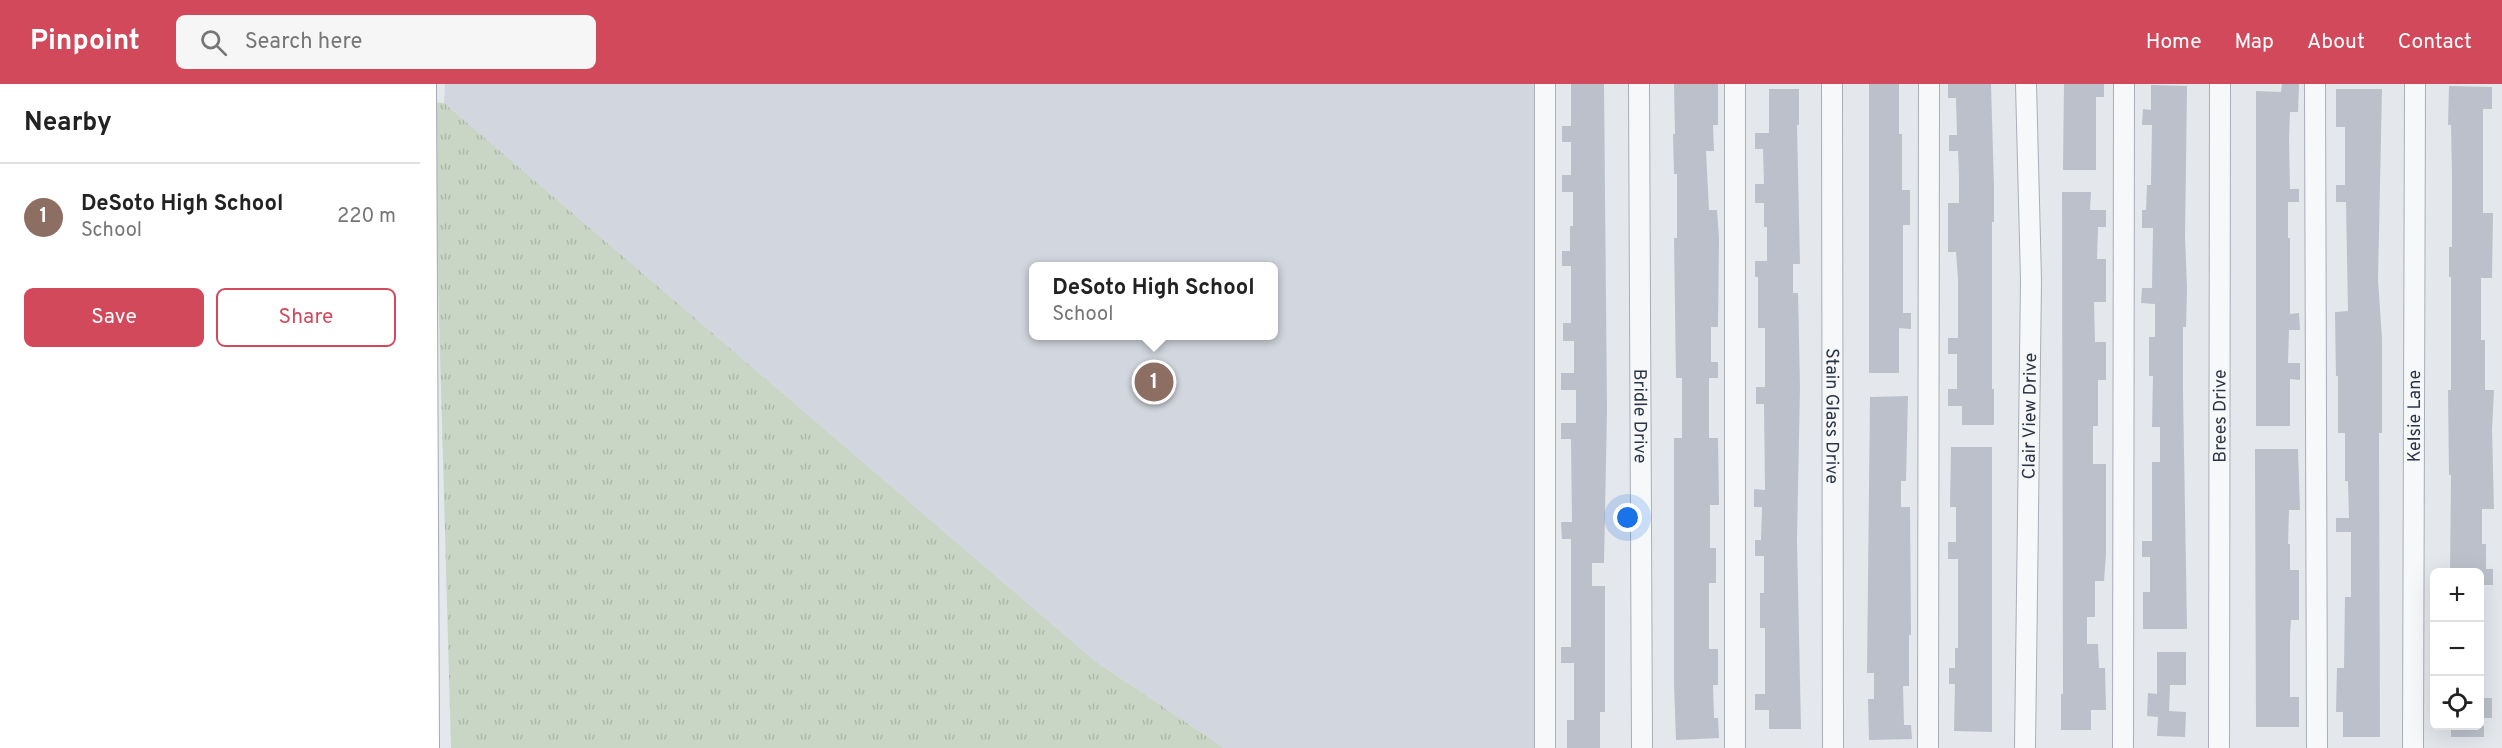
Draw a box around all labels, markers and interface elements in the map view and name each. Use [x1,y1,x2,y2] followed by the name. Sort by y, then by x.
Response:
[176,15,596,69] search box
[30,24,140,60] text: Pinpoint
[197,26,230,59] icon: search
[245,29,362,56] text: Search here
[2146,29,2202,56] text: Home
[2235,29,2274,56] text: Map
[2307,29,2365,56] text: About
[2398,29,2472,56] text: Contact
[24,107,112,140] text: Nearby
[81,191,283,218] text: DeSoto High School
[40,204,48,230] text: 1
[337,204,396,230] text: 220 m
[81,218,142,244] text: School
[1029,262,1278,340] popup
[1052,275,1255,302] text: DeSoto High School
[24,288,204,347] button: Save
[216,288,396,347] button: Share
[1052,302,1113,328] text: School
[1819,348,1843,484] street label: Stain Glass Drive
[2018,353,2043,479] street label: Clair View Drive
[1134,360,1174,404] pin: 1
[1627,369,1651,463] street label: Bridle Drive
[2209,369,2233,463] street label: Brees Drive
[2404,370,2427,462] street label: Kelsie Lane
[1613,503,1642,532] your location
[2430,568,2484,730] map controls
[2430,568,2484,622] button: +
[2430,622,2484,676] button: −
[2430,676,2484,730] button: locate

